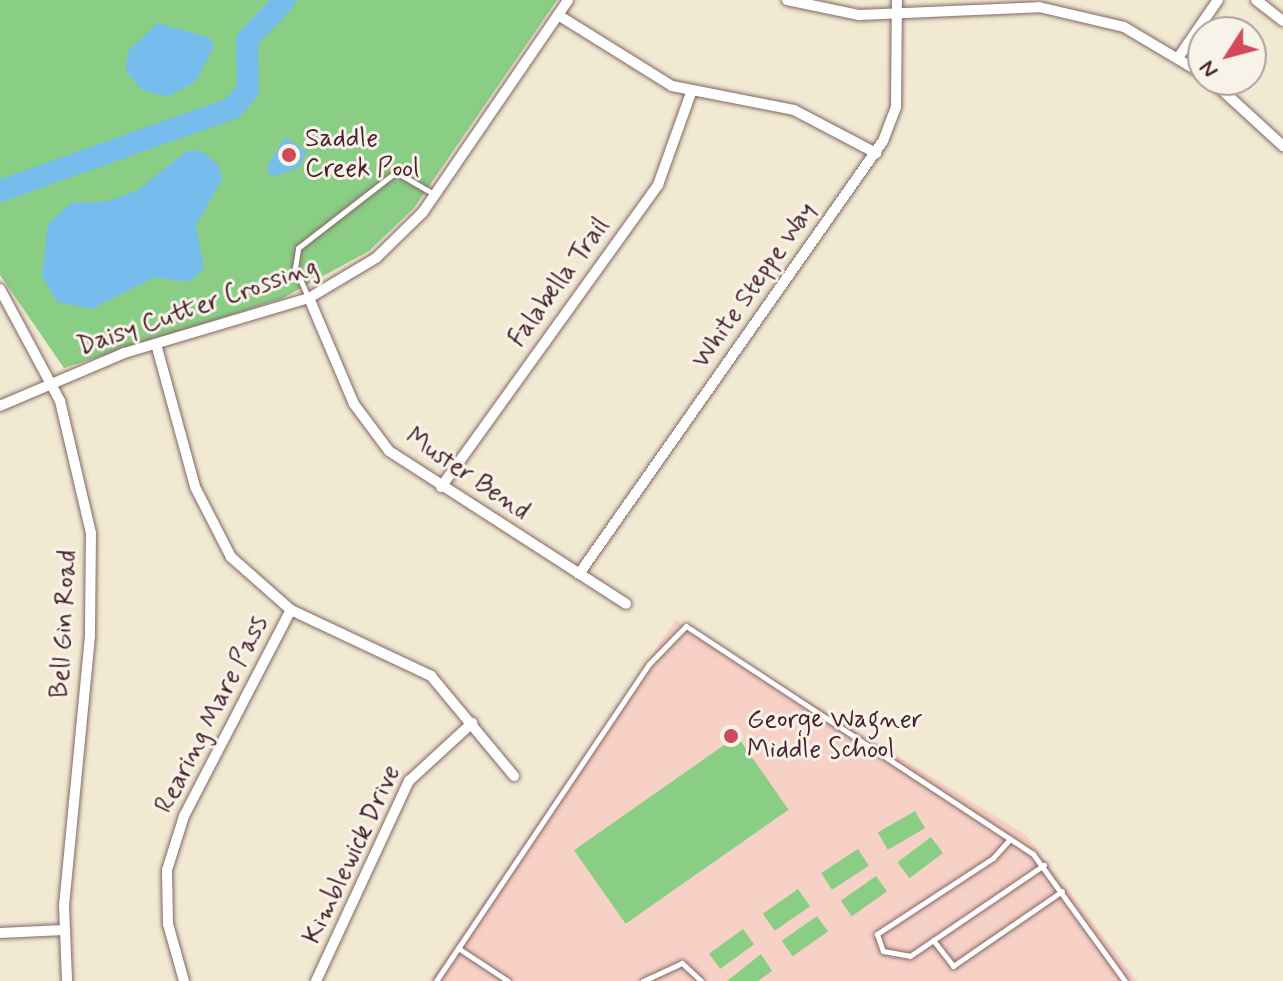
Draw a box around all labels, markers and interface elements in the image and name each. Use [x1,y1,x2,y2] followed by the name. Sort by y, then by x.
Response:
[1187,16,1267,96] north arrow
[1194,55,1225,83] text: N
[305,124,417,186] place label: Saddle Creek Pool
[280,146,298,164] marker: Saddle Creek Pool
[684,195,826,377] street label: White Steppe Way
[503,213,617,353] street label: Falabella Trail
[72,252,324,364] street label: Daisy Cutter Crossing
[400,423,534,527] street label: Muster Bend
[46,551,84,697] street label: Bell Gin Road
[151,614,275,816] street label: Rearing Mare Pass
[747,705,923,766] place label: George Wagner Middle School
[722,727,740,745] marker: George Wagner Middle School
[298,761,408,949] street label: Kimblewick Drive

